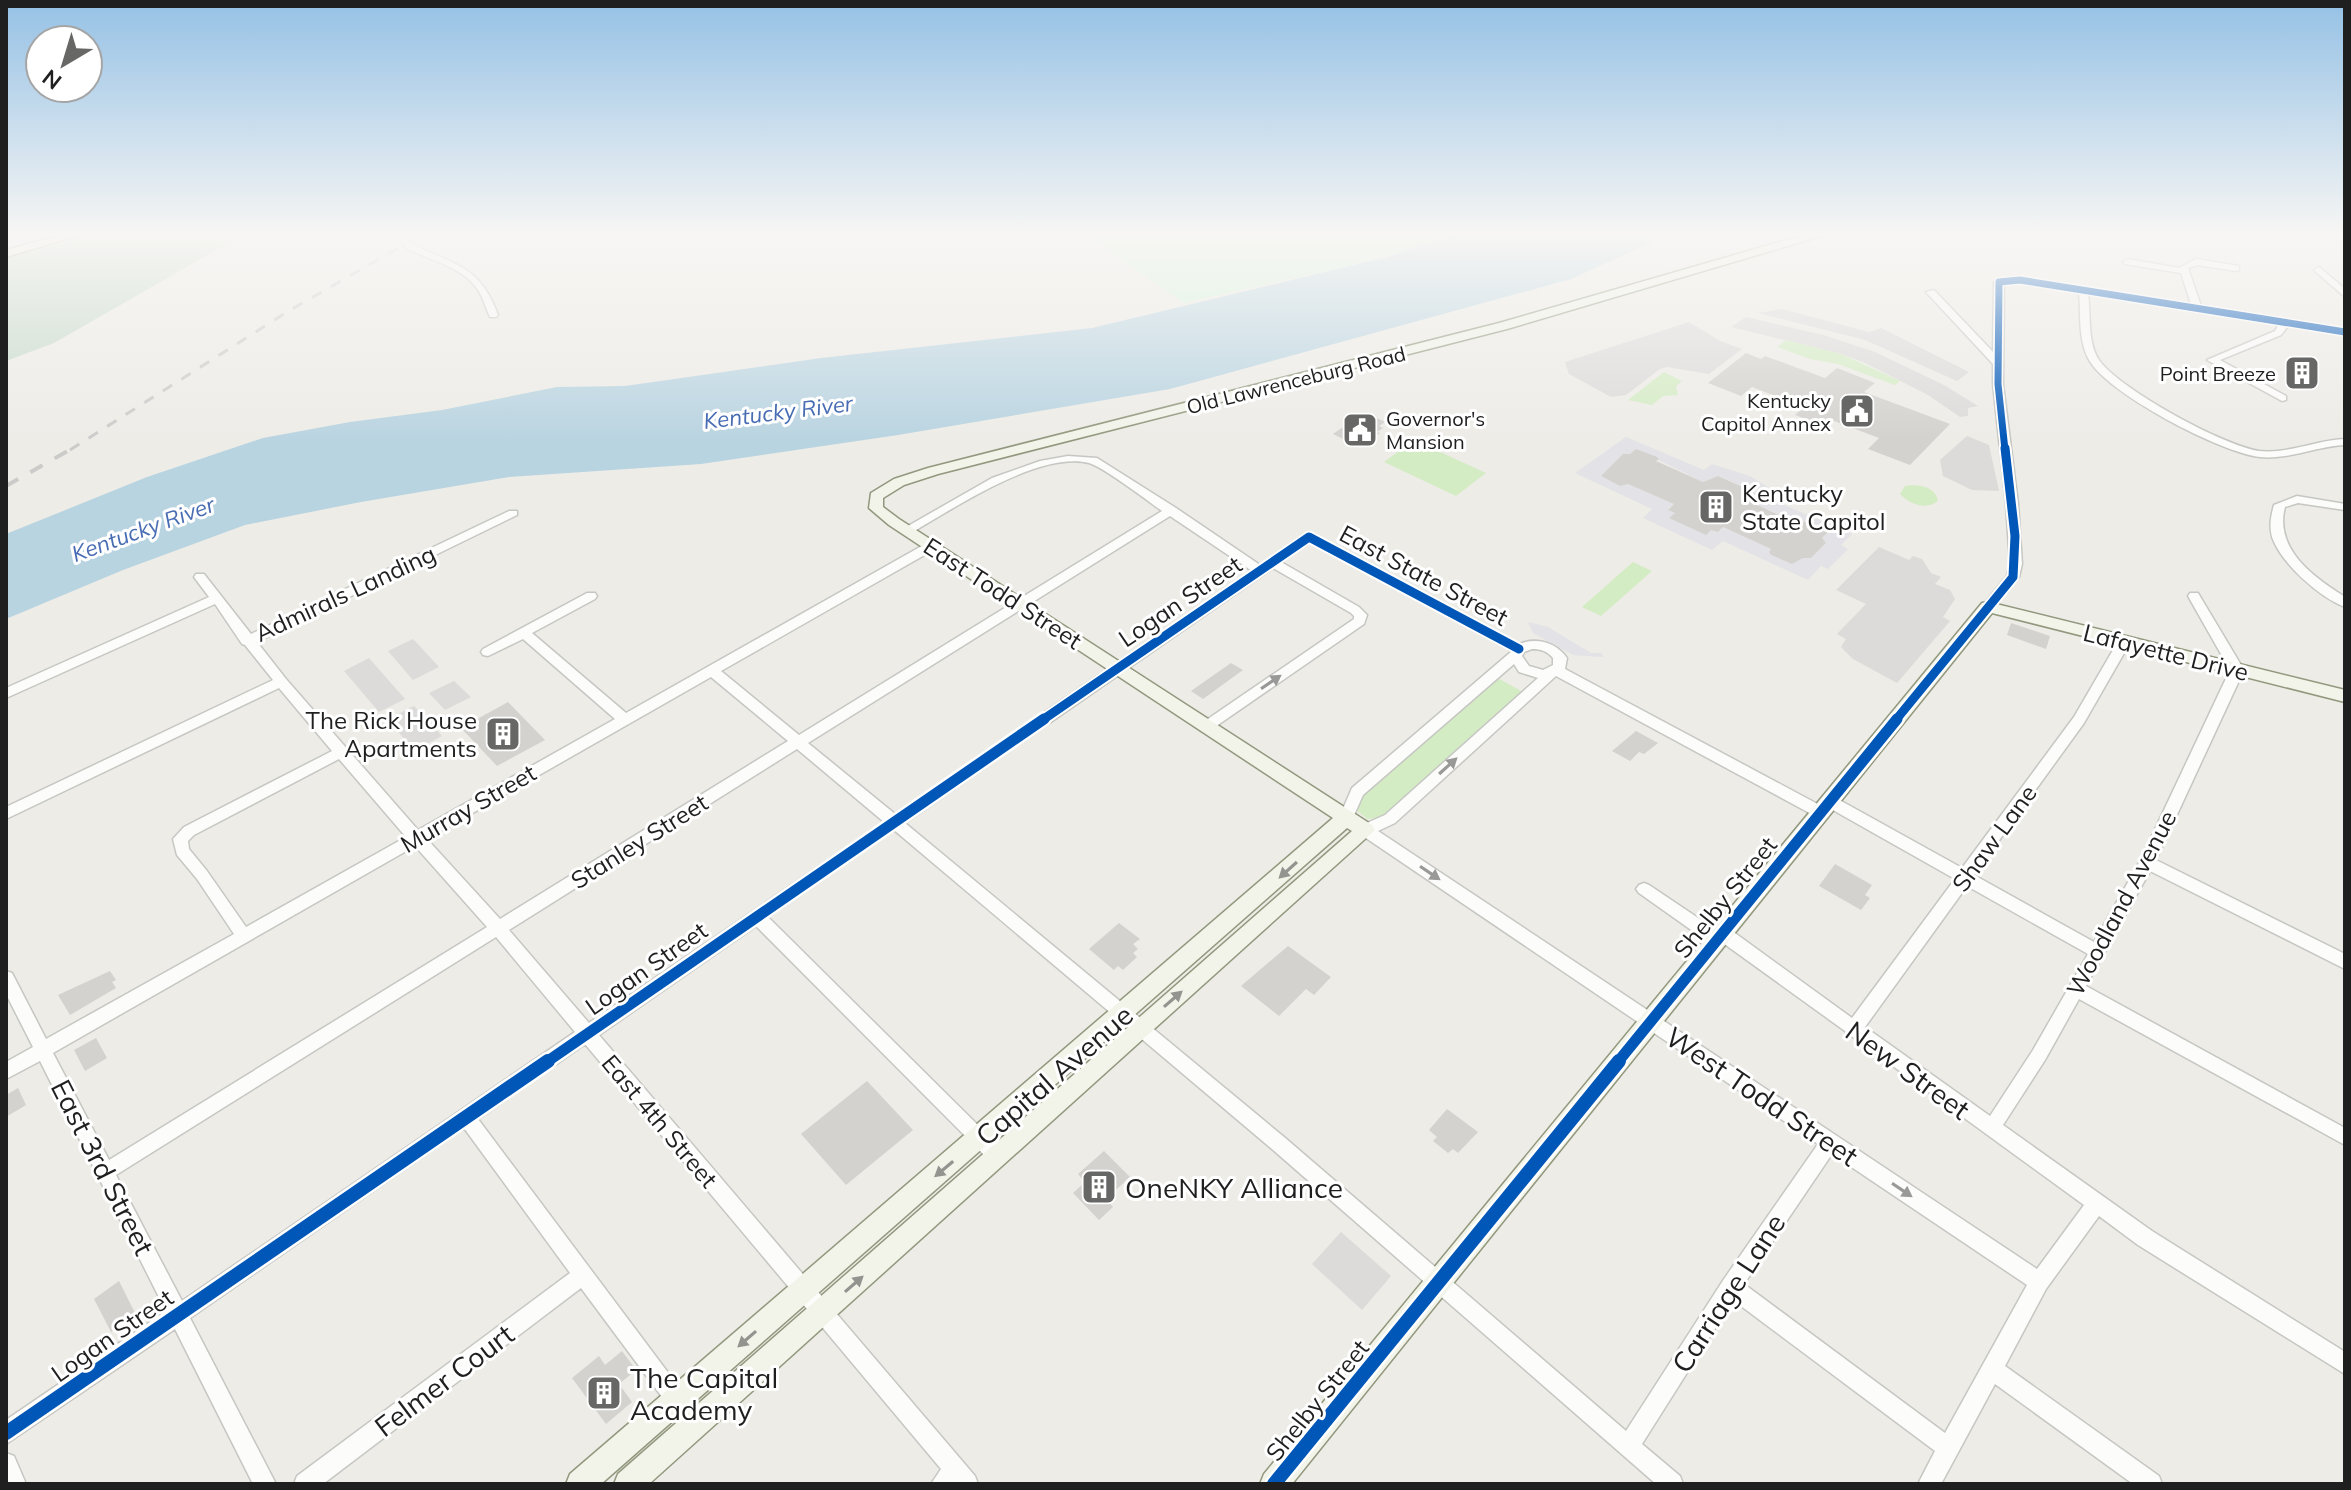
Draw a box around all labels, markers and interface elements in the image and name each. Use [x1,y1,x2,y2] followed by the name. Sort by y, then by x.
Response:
[24,24,104,104] north arrow
[37,64,67,96] text: N
[1184,341,1408,419] street label: Old Lawrenceburg Road
[2283,354,2321,392] building icon: Point Breeze
[2160,361,2276,386] place label: Point Breeze
[1701,388,1831,436] place label: Kentucky Capitol Annex
[702,389,855,435] water label: Kentucky River
[1838,392,1876,430] public building icon: Kentucky Capitol Annex
[1386,406,1485,454] place label: Governor's Mansion
[1341,411,1379,449] public building icon: Governor's Mansion
[1742,478,1886,536] place label: Kentucky State Capitol
[1697,488,1735,526] building icon: Kentucky State Capitol
[68,490,219,568] water label: Kentucky River
[1335,518,1513,632] street label: East State Street
[918,531,1088,655] street label: East Todd Street
[250,538,440,648] street label: Admirals Landing
[1113,549,1247,653] street label: Logan Street
[2080,617,2252,687] street label: Lafayette Drive
[1261,675,1282,690] one-way arrow
[305,705,477,763] place label: The Rick House Apartments
[484,715,522,753] building icon: The Rick House Apartments
[395,757,541,859] street label: Murray Street
[1439,758,1458,776] one-way arrow
[1945,779,2043,897] street label: Shaw Lane
[565,787,713,895] street label: Stanley Street
[2060,805,2182,1001] street label: Woodland Avenue
[1667,830,1783,964] street label: Shelby Street
[1278,861,1298,879] one-way arrow
[1419,866,1440,881] one-way arrow
[579,915,713,1021] street label: Logan Street
[1163,991,1183,1008] one-way arrow
[968,997,1140,1153] street label: Capital Avenue
[1839,1013,1977,1127] street label: New Street
[1659,1019,1865,1173] street label: West Todd Street
[596,1048,724,1194] street label: East 4th Street
[44,1073,162,1261] street label: East 3rd Street
[934,1160,954,1178] one-way arrow
[1080,1168,1118,1206] building icon: OneNKY Alliance
[1125,1170,1343,1205] place label: OneNKY Alliance
[1891,1182,1912,1197] one-way arrow
[1664,1207,1792,1379] street label: Carriage Lane
[844,1275,863,1293] one-way arrow
[45,1282,179,1388] street label: Logan Street
[367,1316,521,1444] street label: Felmer Court
[737,1330,757,1347] one-way arrow
[1259,1333,1375,1467] street label: Shelby Street
[630,1360,778,1427] place label: The Capital Academy
[585,1374,623,1412] building icon: The Capital Academy

